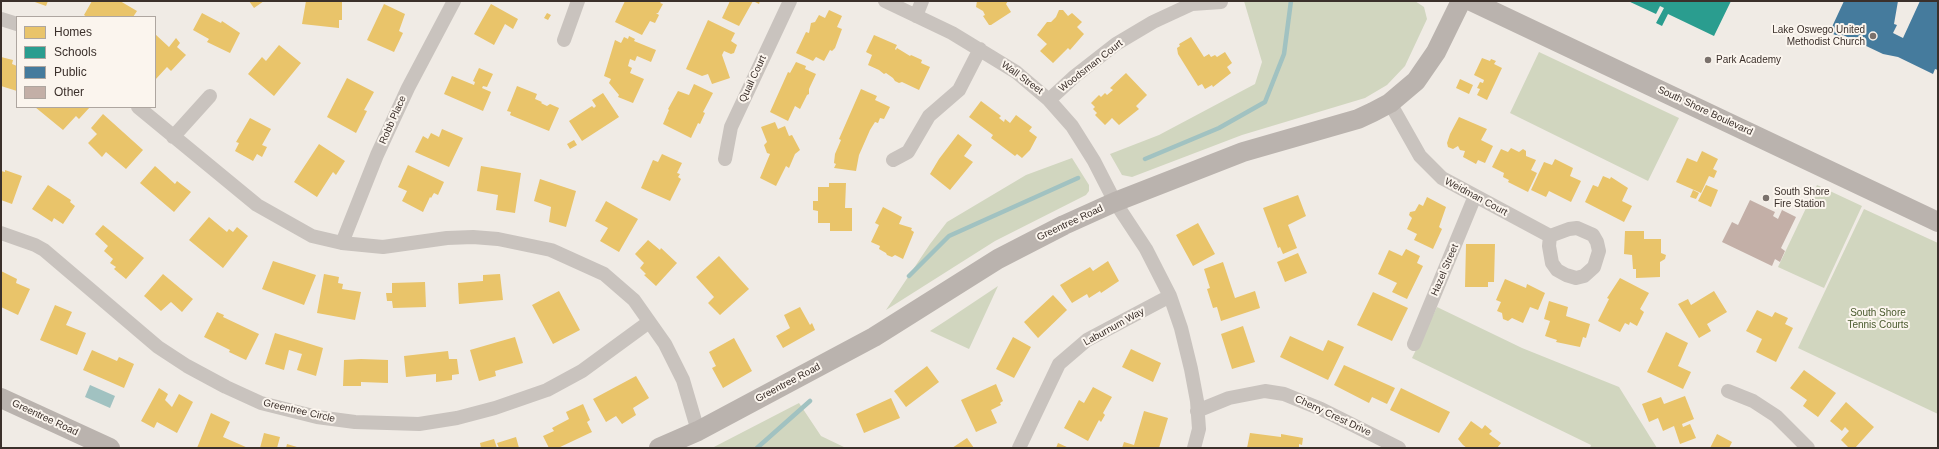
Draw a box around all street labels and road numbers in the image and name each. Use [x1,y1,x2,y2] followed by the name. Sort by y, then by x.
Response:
[1057,37,1125,95] street label: Woodsman Court
[737,54,769,104] street label: Quail Court
[999,59,1045,97] street label: Wall Street
[1656,84,1754,138] street label: South Shore Boulevard
[377,94,409,146] street label: Robb Place
[1443,175,1509,219] street label: Weidman Court
[1035,202,1105,244] street label: Greentree Road
[1429,242,1461,298] street label: Hazel Street
[1082,305,1146,349] street label: Laburnum Way
[754,361,822,405] street label: Greentree Road
[1293,393,1373,439] street label: Cherry Crest Drive
[10,397,80,439] street label: Greentree Road
[262,397,336,425] street label: Greentree Circle

